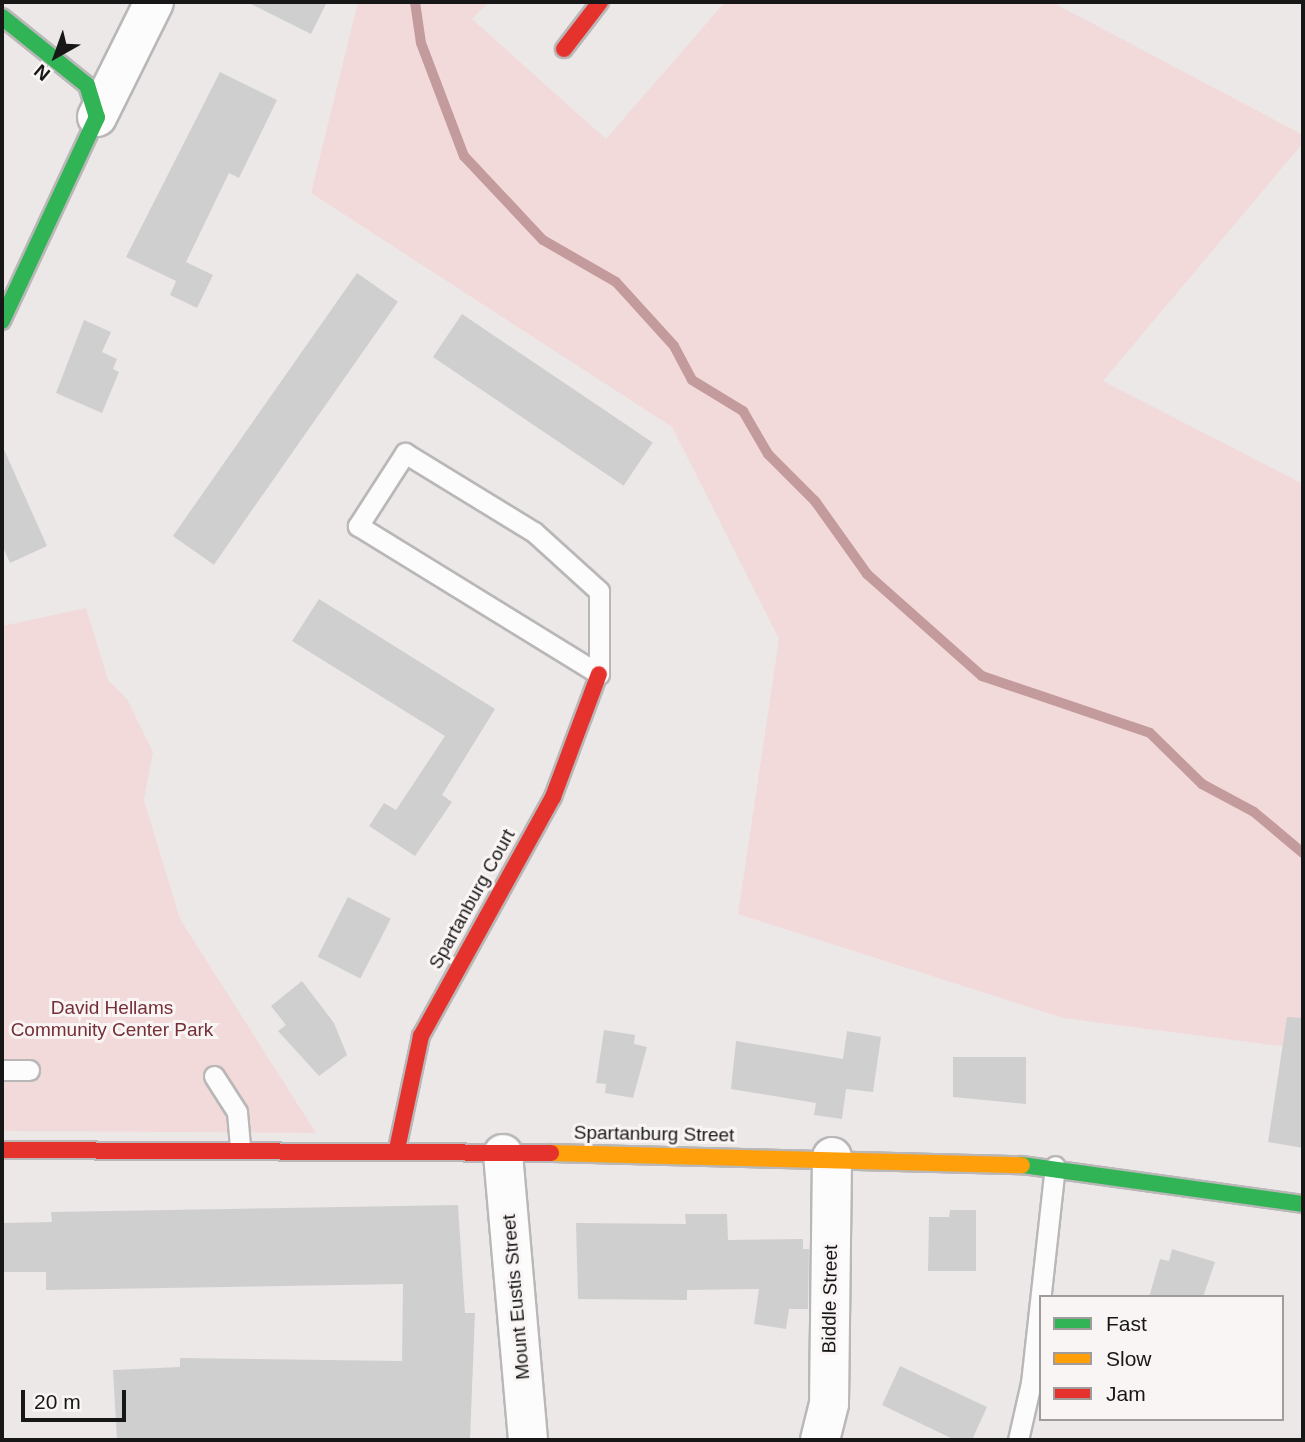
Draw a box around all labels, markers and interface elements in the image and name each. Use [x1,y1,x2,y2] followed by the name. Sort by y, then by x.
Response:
[21,21,91,91] north arrow
[30,60,54,85] text: N
[424,825,520,973] street label: Spartanburg Court
[11,997,213,1041] park label: David Hellams Community Center Park
[574,1121,734,1147] street label: Spartanburg Street
[497,1213,535,1381] street label: Mount Eustis Street
[818,1244,842,1354] street label: Biddle Street
[1039,1295,1284,1421] legend
[1106,1312,1147,1335] text: Fast
[1106,1347,1152,1370] text: Slow
[24,1376,130,1420] scale bar
[1106,1382,1146,1405] text: Jam
[34,1390,81,1413] text: 20 m

